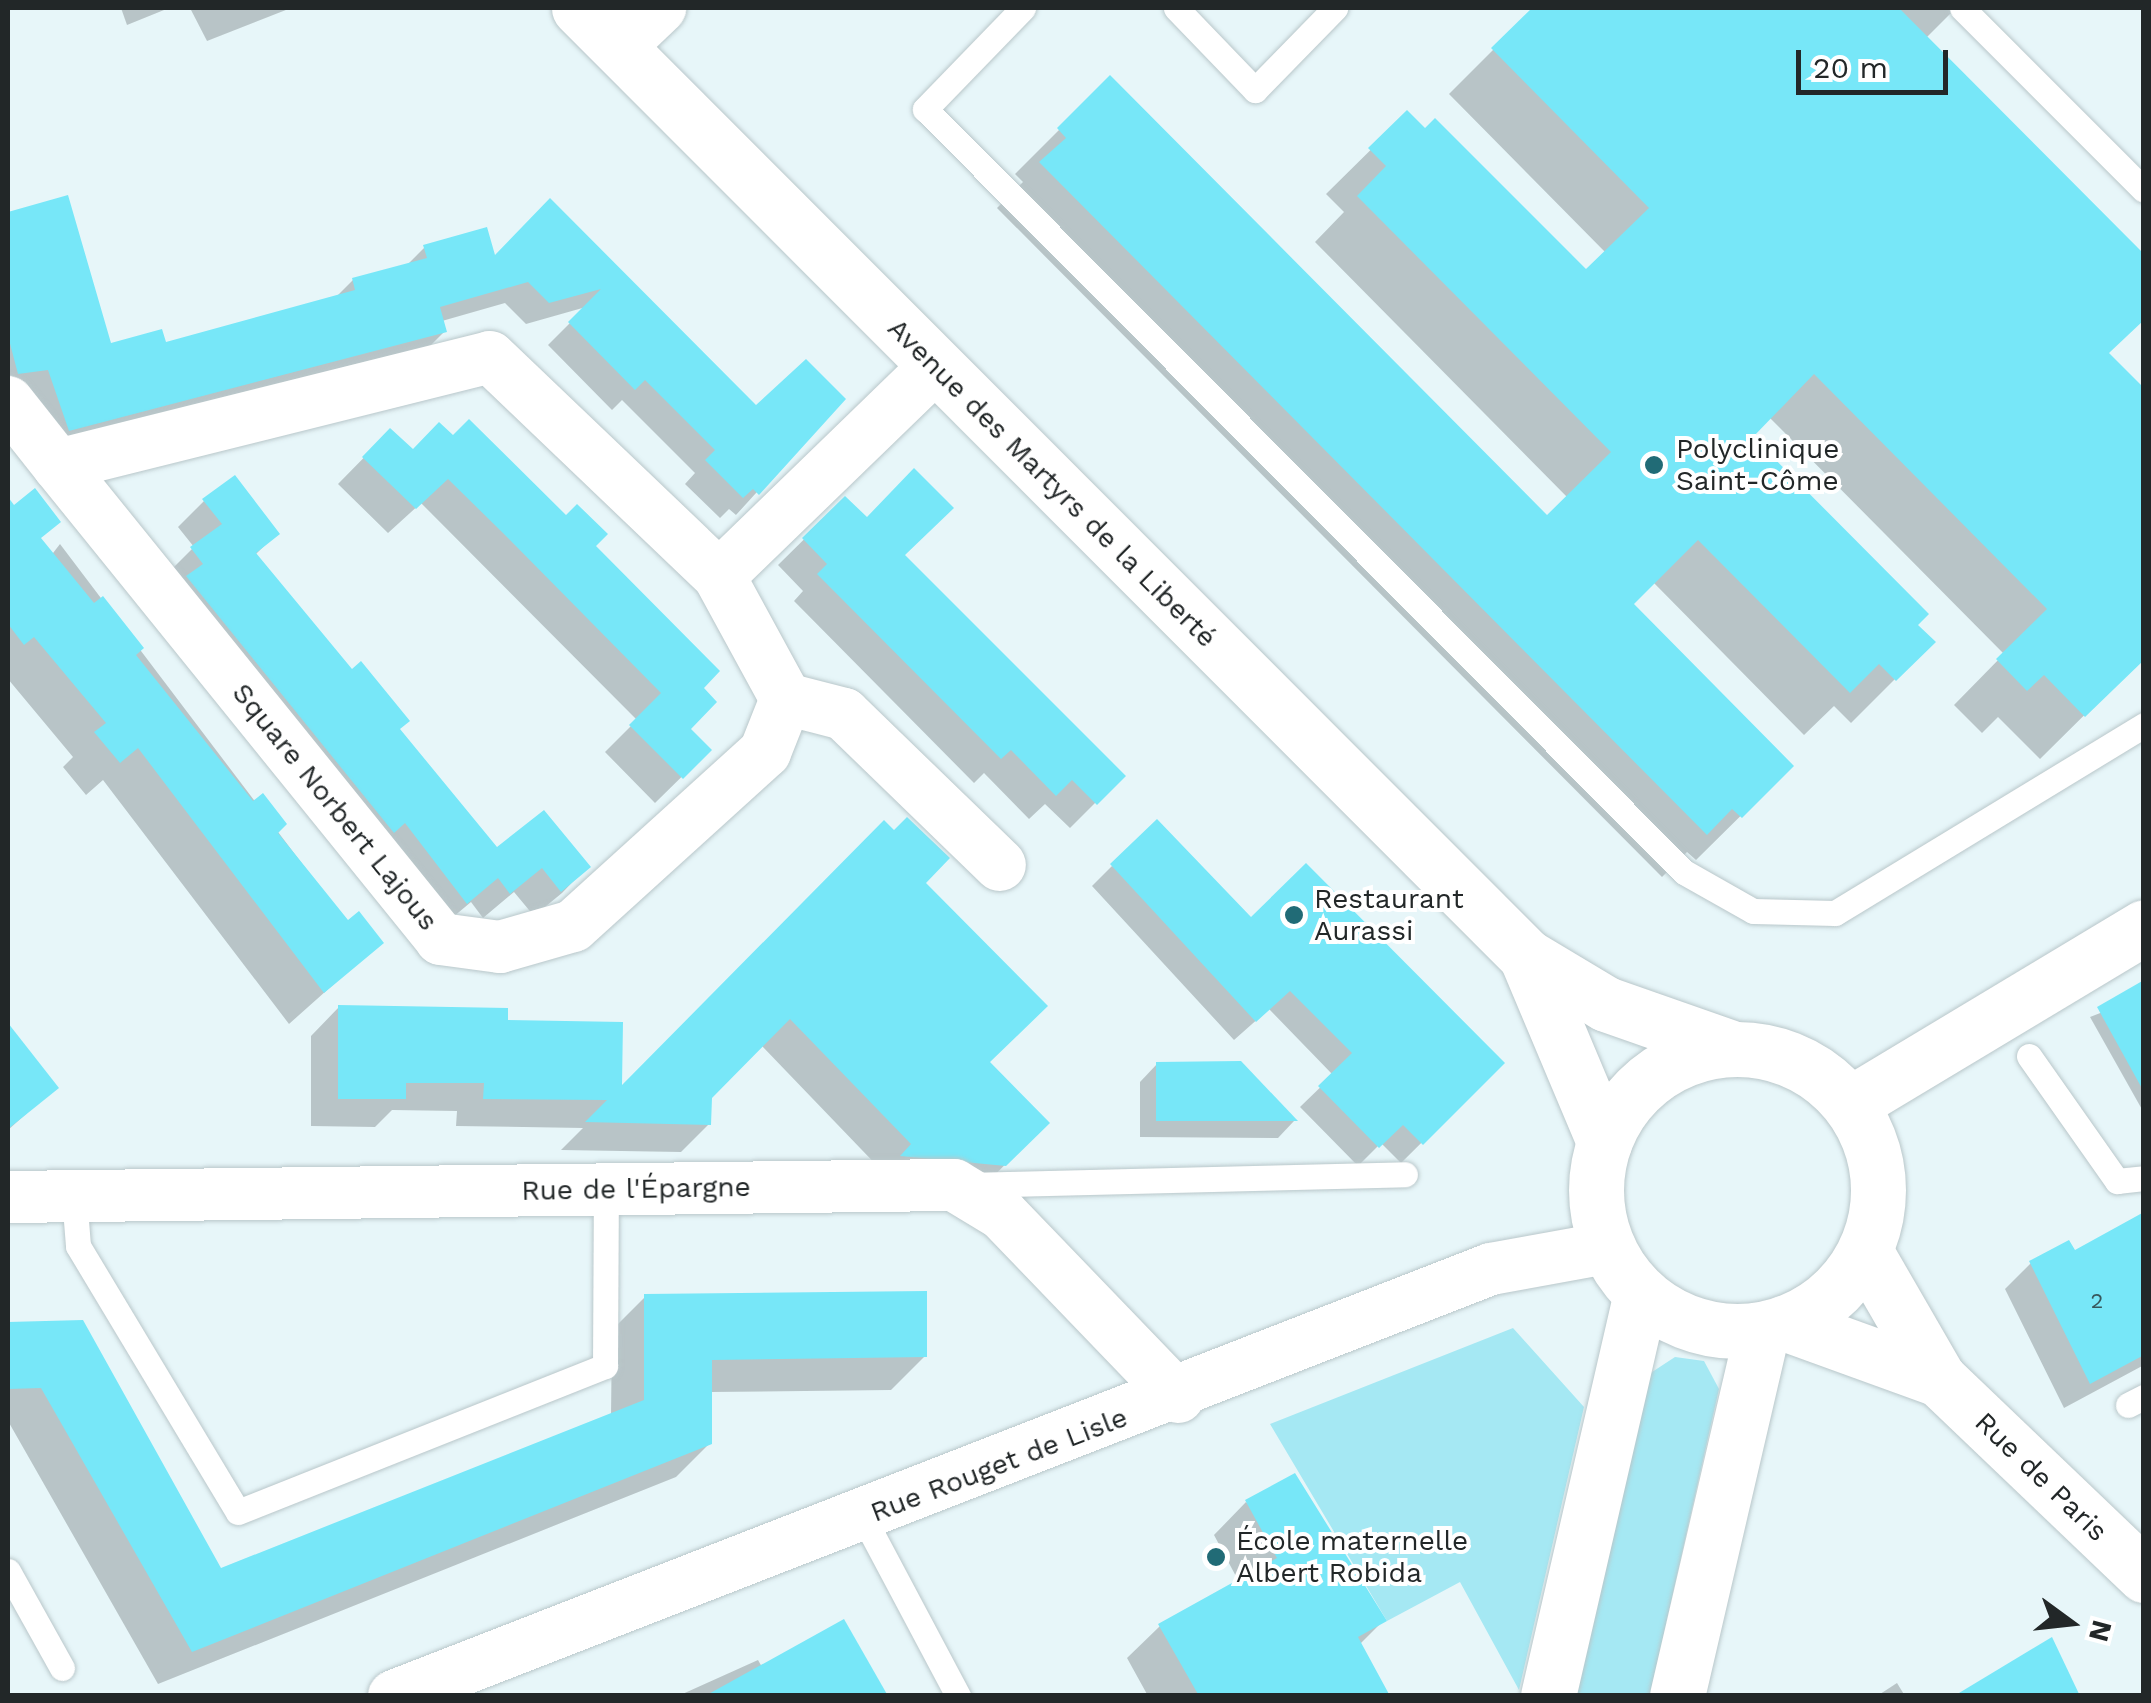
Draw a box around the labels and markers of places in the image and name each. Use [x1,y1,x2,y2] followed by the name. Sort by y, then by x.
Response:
[1676,432,1839,498] place label: Polyclinique Saint-Côme
[1641,452,1667,478] marker: Polyclinique Saint-Côme
[1314,882,1464,948] place label: Restaurant Aurassi
[1283,904,1305,926] marker: Restaurant Aurassi
[1236,1524,1468,1590] place label: École maternelle Albert Robida
[1205,1546,1227,1568] marker: École maternelle Albert Robida

